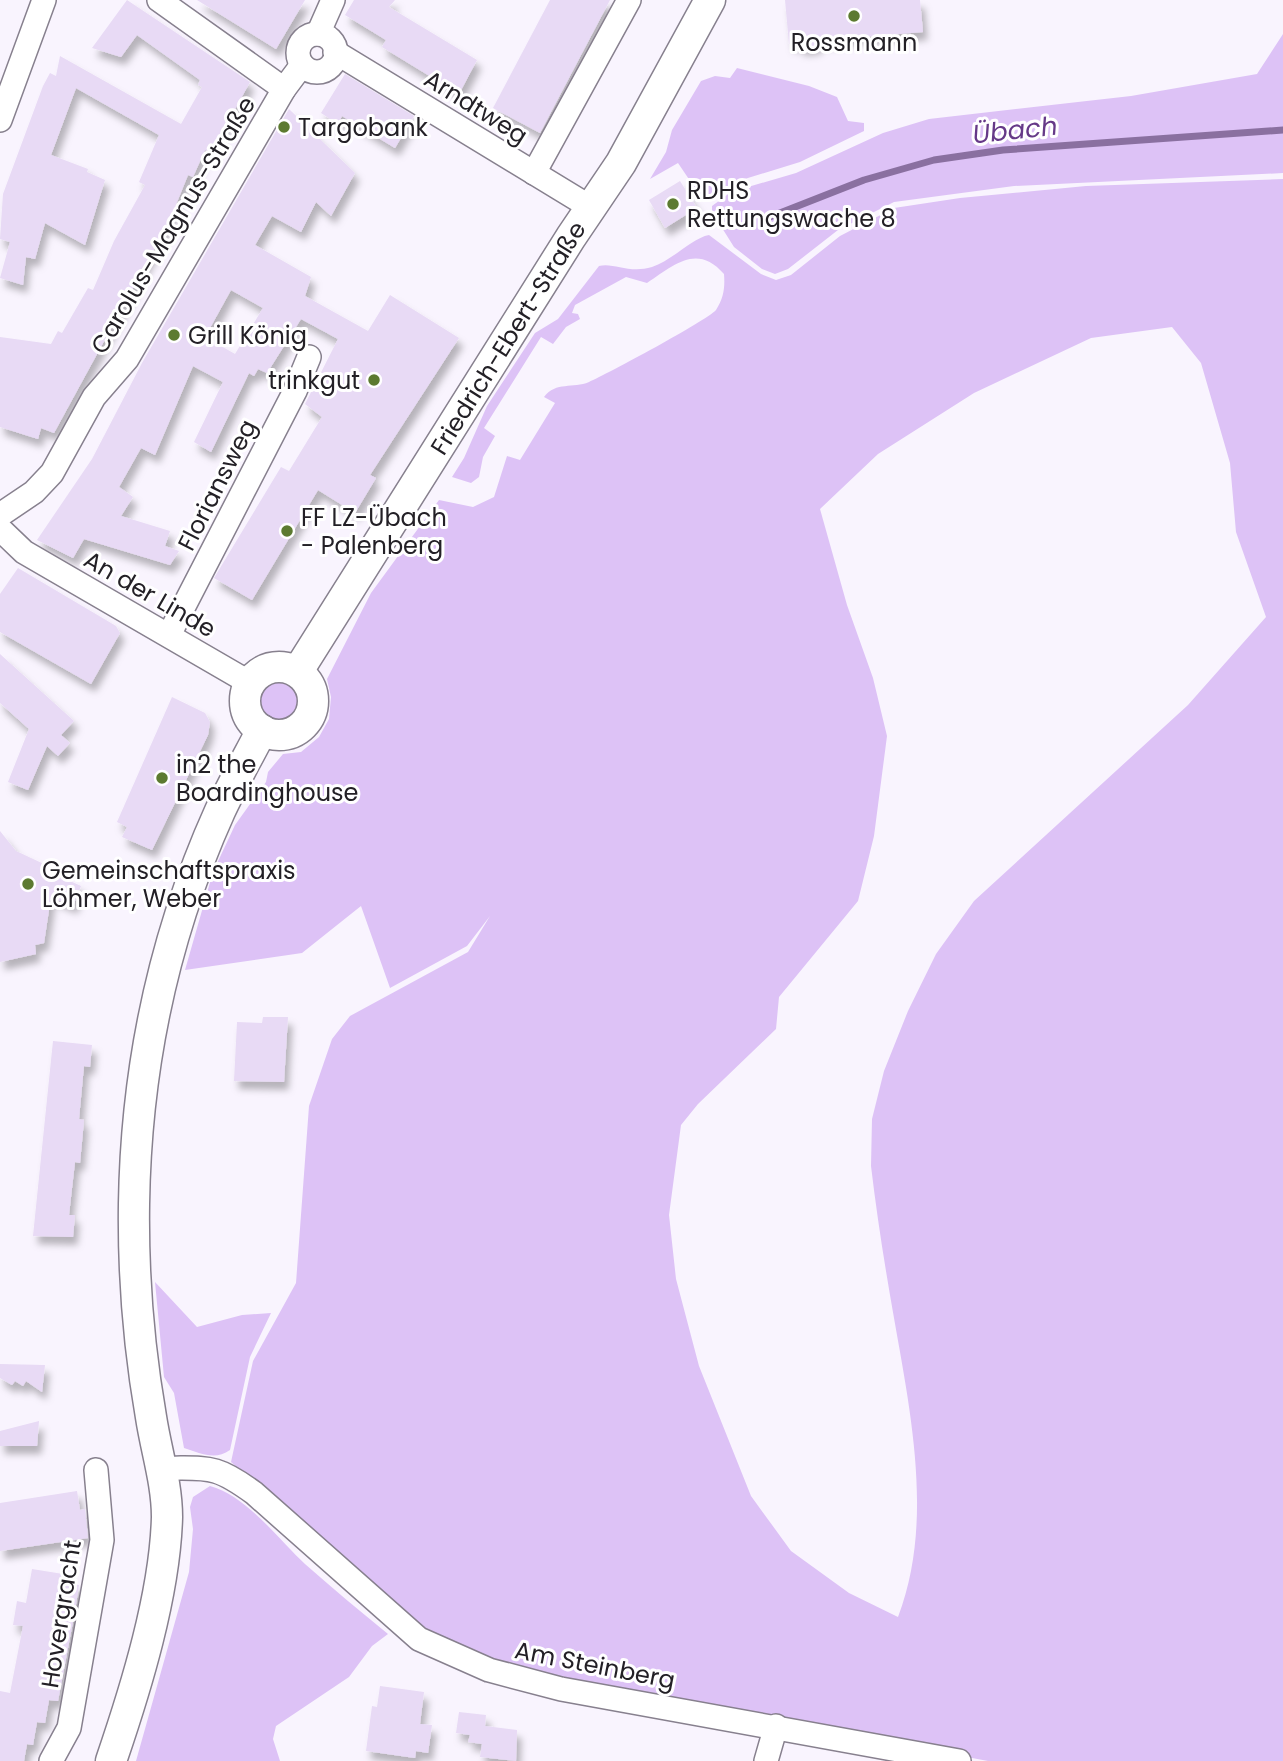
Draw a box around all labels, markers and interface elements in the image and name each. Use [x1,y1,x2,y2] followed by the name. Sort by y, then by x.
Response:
[846,8,862,24] marker: Rossmann
[791,26,917,59] place label: Rossmann
[418,62,534,152] street label: Arndtweg
[83,90,263,360] street label: Carolus-Magnus-Straße
[971,108,1059,152] water label: Übach
[298,111,429,144] place label: Targobank
[276,119,292,135] marker: Targobank
[687,174,896,235] place label: RDHS Rettungswache 8
[665,196,681,212] marker: RDHS Rettungswache 8
[423,215,593,461] street label: Friedrich-Ebert-Straße
[188,319,307,352] place label: Grill König
[166,327,182,343] marker: Grill König
[268,364,360,397] place label: trinkgut
[366,372,382,388] marker: trinkgut
[170,414,264,556] street label: Floriansweg
[301,501,447,562] place label: FF LZ-Übach - Palenberg
[279,523,295,539] marker: FF LZ-Übach - Palenberg
[78,543,222,645] street label: An der Linde
[176,748,358,809] place label: in2 the Boardinghouse
[154,770,170,786] marker: in2 the Boardinghouse
[42,854,296,915] place label: Gemeinschaftspraxis Löhmer, Weber
[20,876,36,892] marker: Gemeinschaftspraxis Löhmer, Weber
[33,1538,89,1690] street label: Hovergracht
[512,1633,678,1697] street label: Am Steinberg

